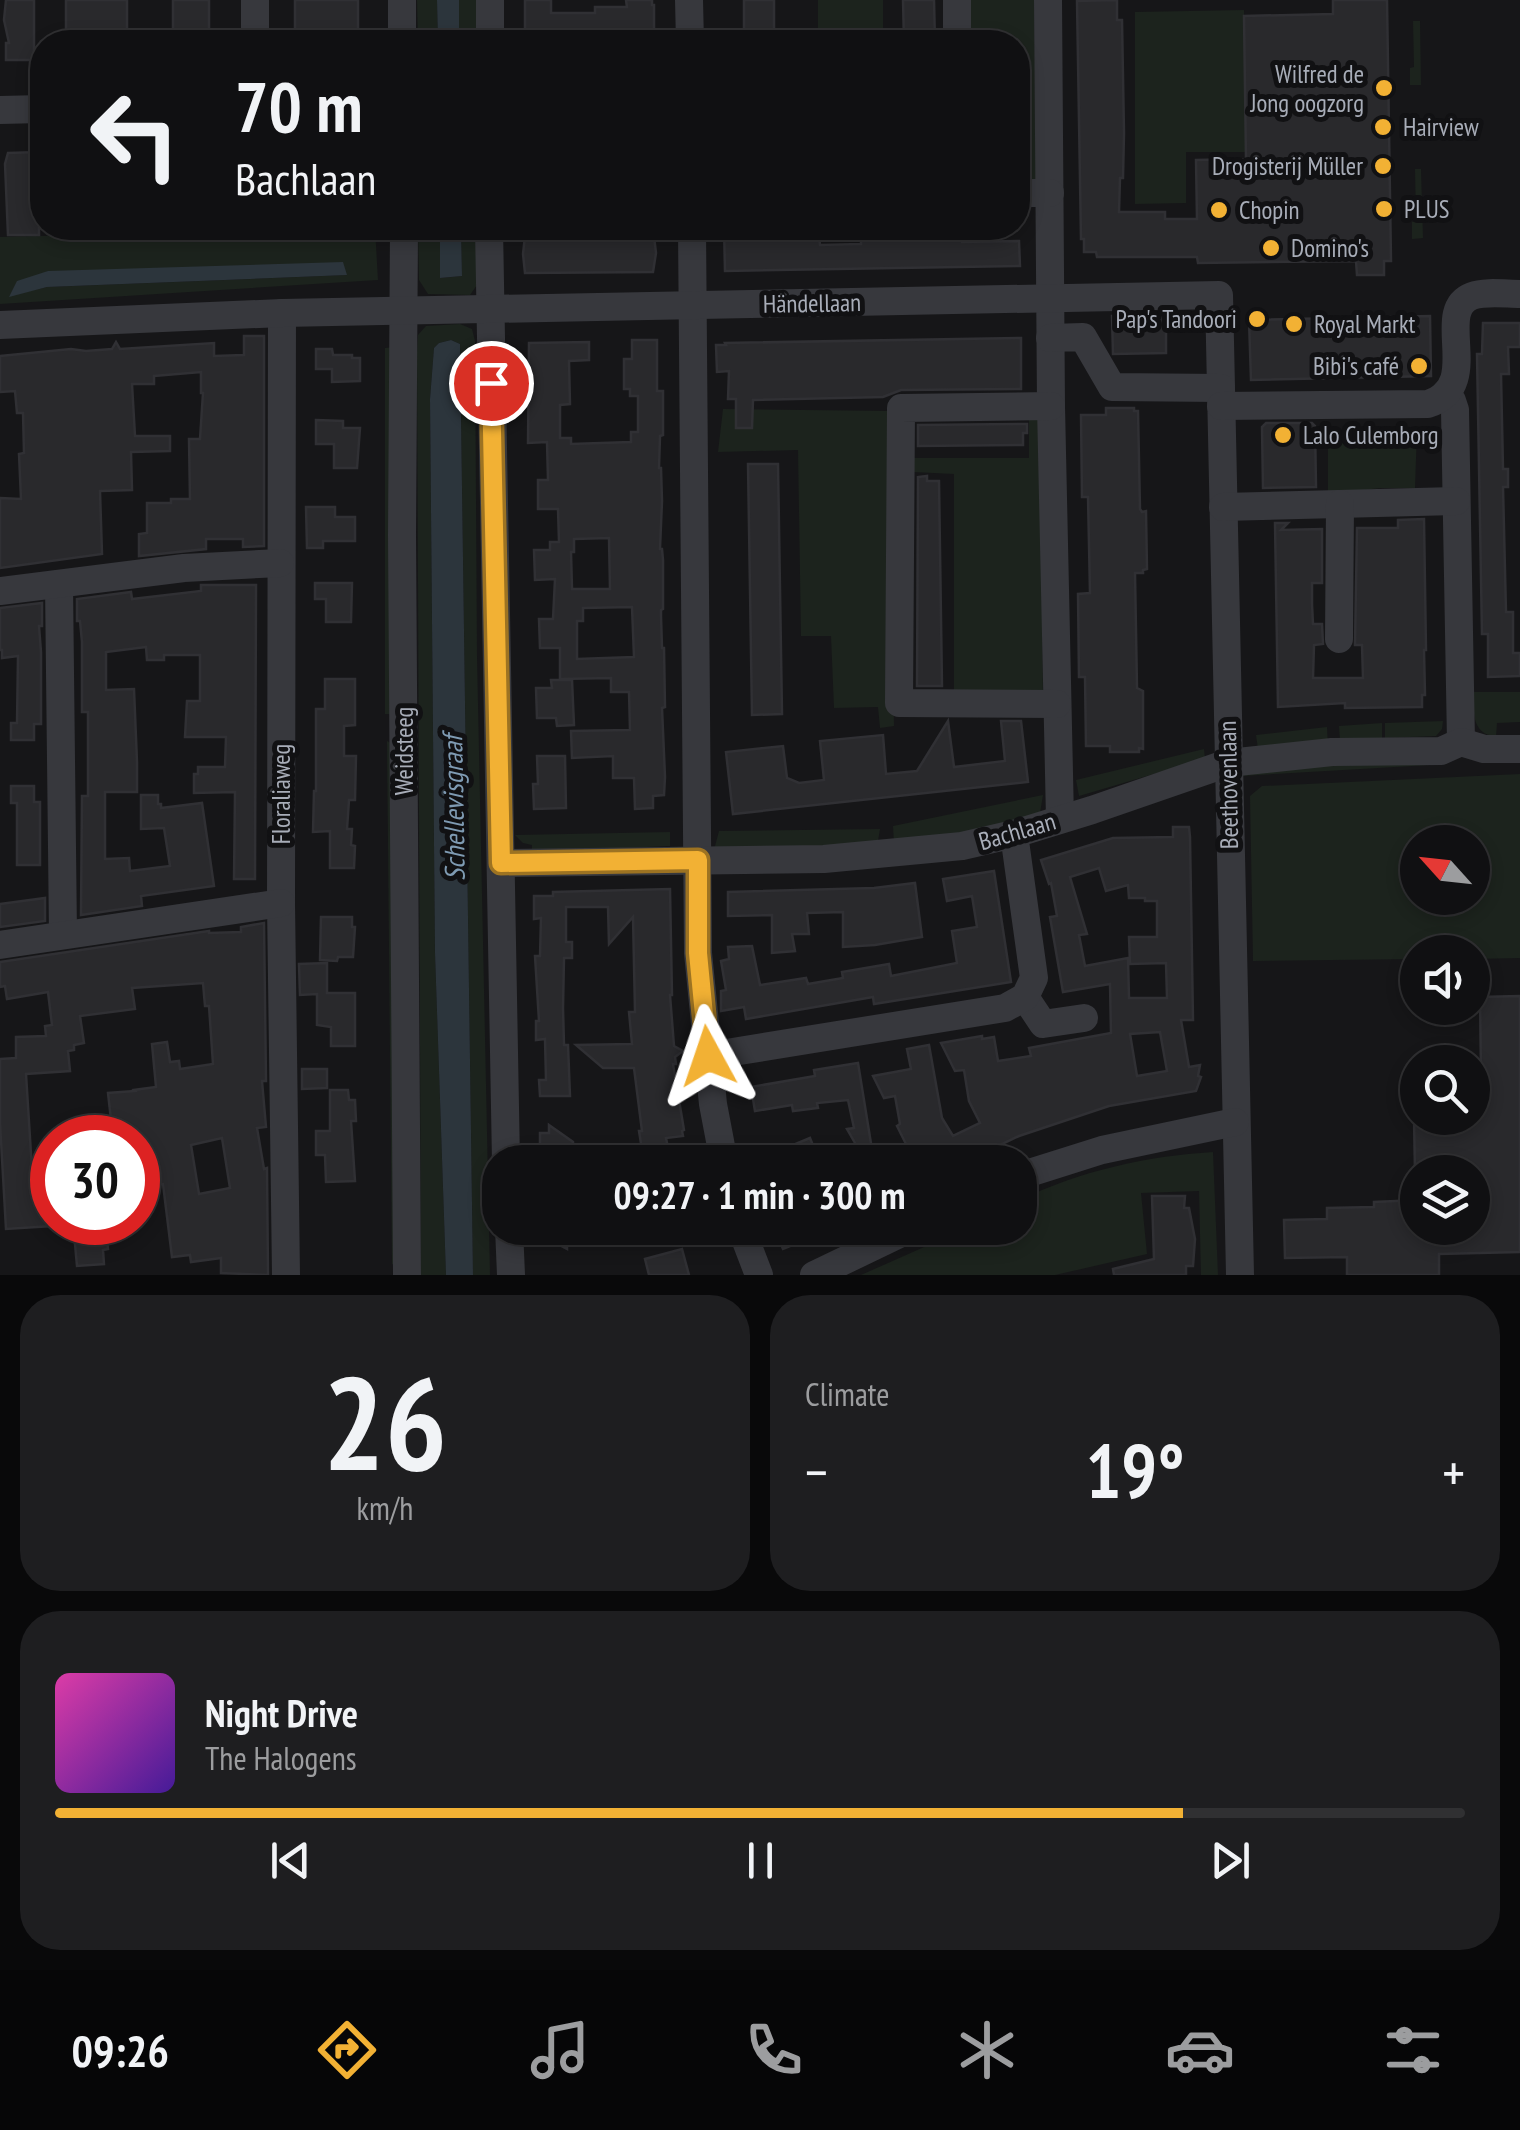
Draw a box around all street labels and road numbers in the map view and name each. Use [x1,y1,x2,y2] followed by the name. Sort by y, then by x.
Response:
[763,286,861,320] street label: Händellaan
[388,707,420,795] street label: Weidsteeg
[1211,721,1245,849] street label: Beethovenlaan
[265,744,297,844] street label: Floraliaweg
[975,805,1059,857] street label: Bachlaan

